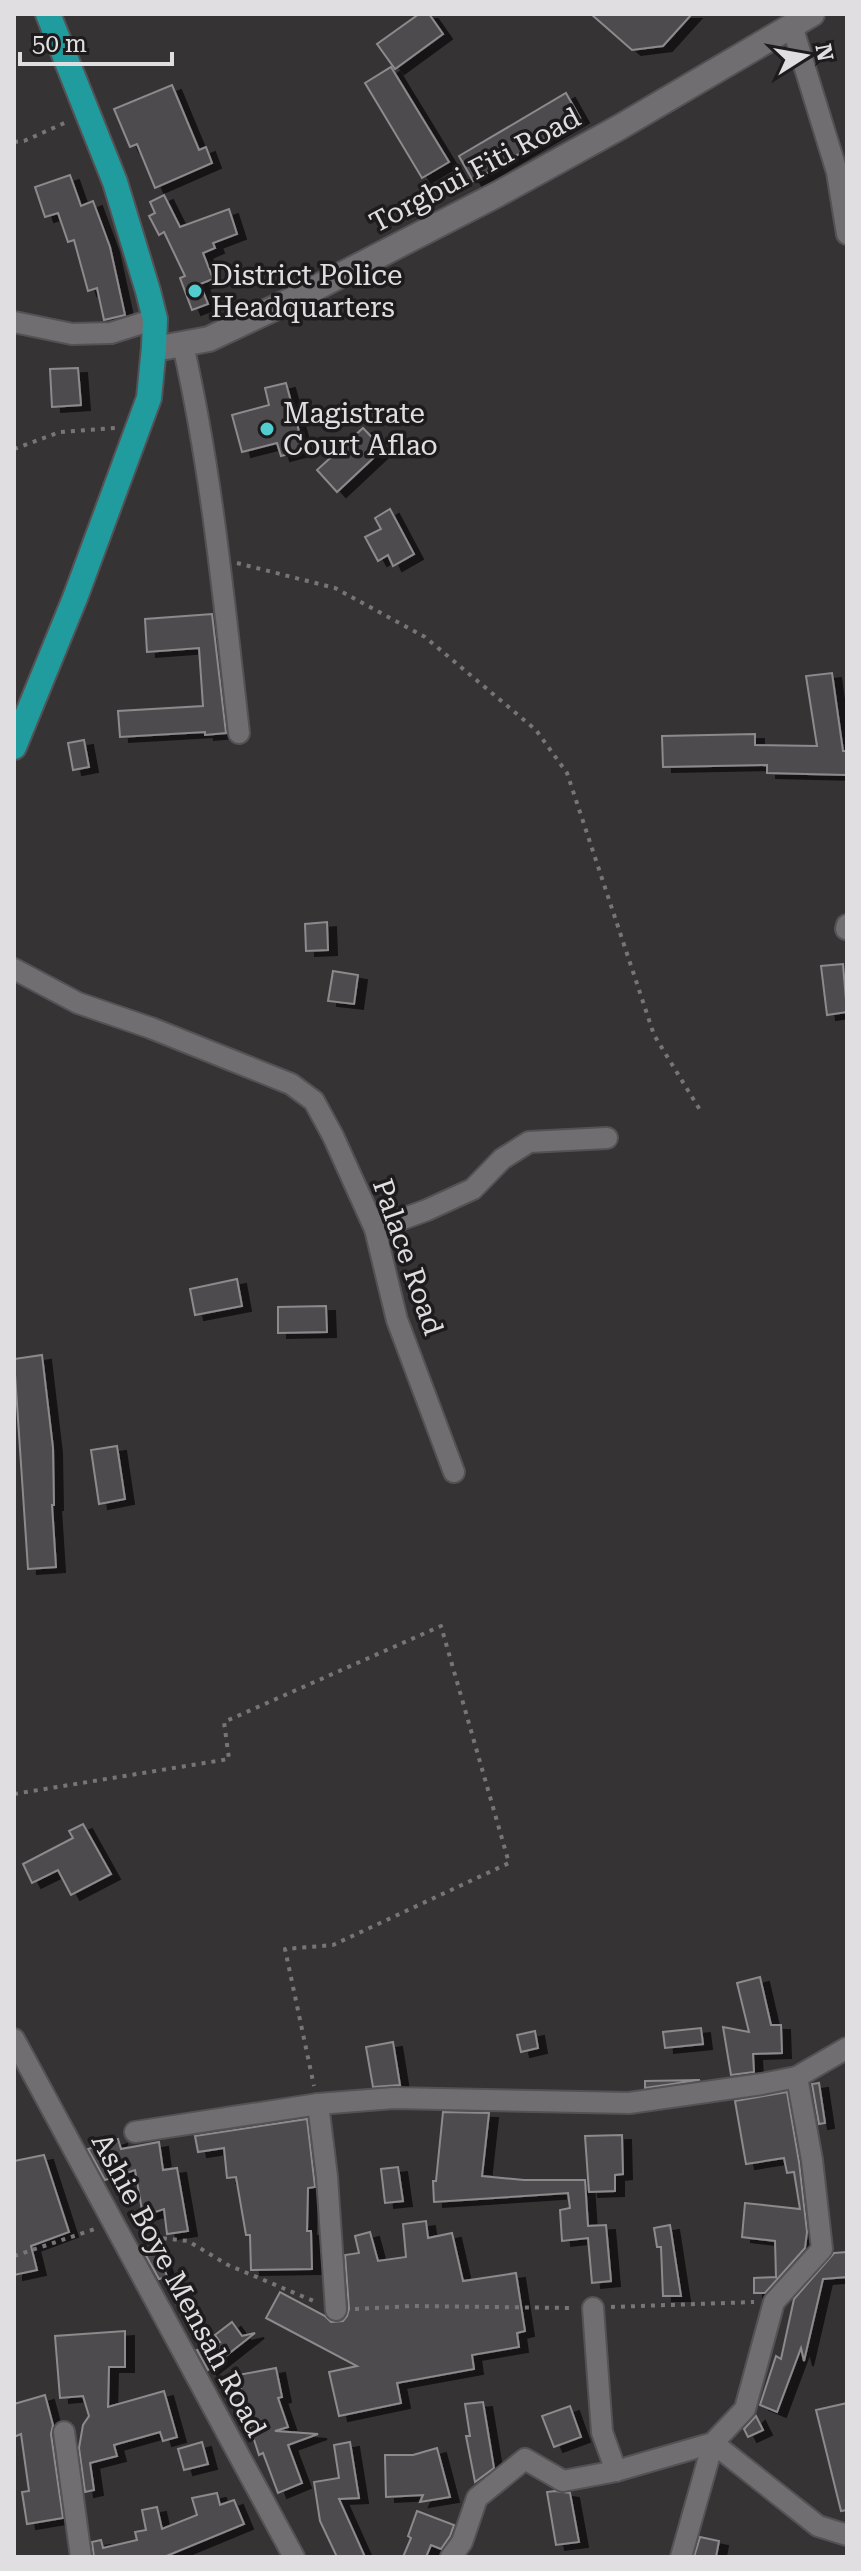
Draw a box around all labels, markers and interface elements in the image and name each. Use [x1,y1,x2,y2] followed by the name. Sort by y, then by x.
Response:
[20,16,172,66] scale bar
[765,16,845,96] north arrow
[32,30,87,58] text: 50 m
[810,42,838,63] text: N
[364,101,586,239] street label: Torgbui Fiti Road
[211,259,402,324] place label: District Police Headquarters
[186,282,204,300] marker: District Police Headquarters
[283,397,438,462] place label: Magistrate Court Aflao
[258,420,276,438] marker: Magistrate Court Aflao
[366,1175,450,1339] street label: Palace Road
[85,2128,273,2442] street label: Ashie Boye Mensah Road

